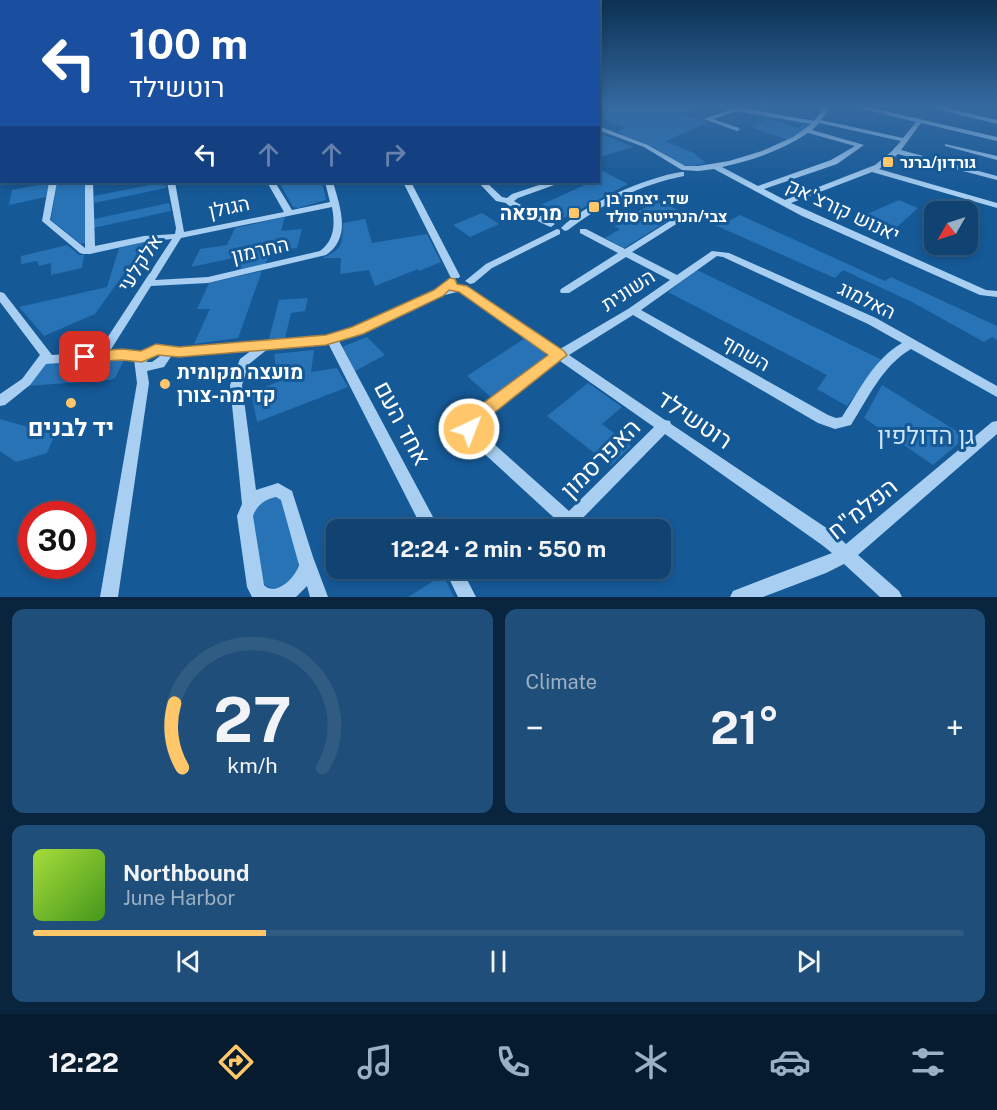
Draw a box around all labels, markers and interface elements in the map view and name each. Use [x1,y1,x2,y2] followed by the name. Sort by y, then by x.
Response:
[129,19,248,68] text: 100 m
[30,24,108,102] icon: left
[129,71,224,103] text: רוטשילד
[189,138,222,171] icon: left
[252,138,285,171] icon: ahead
[315,138,348,171] icon: ahead
[378,138,411,171] icon: right
[900,153,976,172] place label: גורדון/ברנר
[881,155,895,169] marker: גורדון/ברנר
[783,173,903,247] street label: יאנוש קורצ'אק
[606,189,727,226] place label: שד. יצחק בן צבי/הנרייטה סולד
[206,191,252,223] street label: הגולן
[587,200,601,214] marker: שד. יצחק בן צבי/הנרייטה סולד
[500,201,562,225] place label: מרפאה
[924,201,978,255] north arrow
[924,201,978,255] map controls
[567,206,581,220] marker: מרפאה
[113,230,167,296] street label: אלקלעי
[229,232,291,268] street label: החרמון
[597,264,659,316] street label: השונית
[834,276,900,324] street label: האלמוג
[718,330,774,376] street label: השחף
[59,331,110,382] pin
[68,340,101,373] icon: arrive
[177,360,303,407] place label: מועצה מקומית קדימה-צורן
[369,376,437,470] street label: אחד העם
[158,377,172,391] marker: מועצה מקומית קדימה-צורן
[652,384,738,454] street label: רוטשילד
[64,396,78,410] marker: יד לבנים
[437,397,501,461] position arrow
[554,412,646,504] street label: האפרסמון
[28,413,114,441] place label: יד לבנים
[877,421,975,449] park label: גן הדולפין
[822,471,902,545] street label: הפלמ"ח
[18,501,96,579] speed limit sign: 30
[391,536,606,562] text: 12:24 · 2 min · 550 m
[526,670,597,694] text: Climate
[213,683,292,756] text: 27
[710,701,779,754] text: 21°
[526,709,544,747] text: −
[946,709,964,747] text: +
[227,753,277,778] text: km/h
[123,860,249,886] text: Northbound
[123,886,235,910] text: June Harbor
[172,945,205,978] icon: previous
[482,945,515,978] icon: pause
[792,945,825,978] icon: next
[215,1041,257,1083] icon: directions
[354,1041,396,1083] icon: music
[492,1041,534,1083] icon: phone
[630,1041,672,1083] icon: climate
[769,1041,811,1083] icon: car
[907,1041,949,1083] icon: filters
[48,1046,119,1078] text: 12:22

